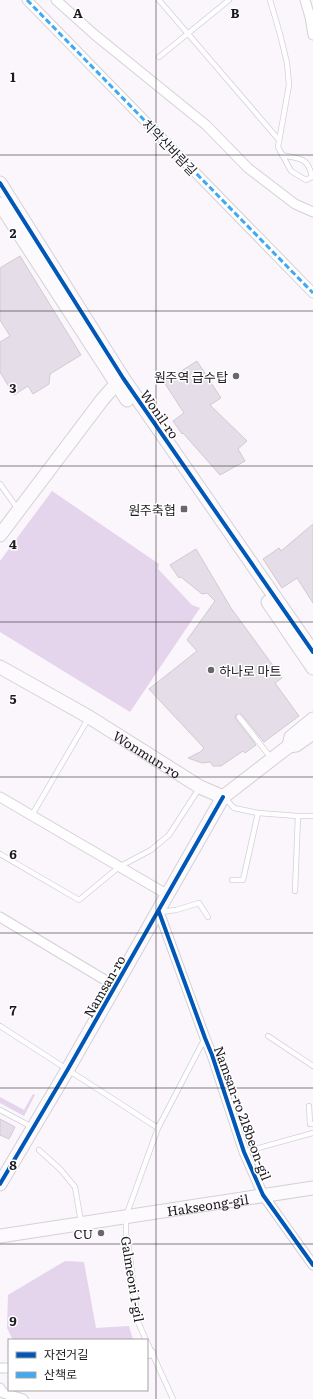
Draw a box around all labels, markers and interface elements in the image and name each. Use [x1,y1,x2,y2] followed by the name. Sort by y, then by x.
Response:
[73,3,83,22] text: A
[231,3,240,22] text: B
[10,67,16,86] text: 1
[138,115,202,179] street label: 치악산바람길
[10,223,17,242] text: 2
[154,367,228,386] place label: 원주역 급수탑
[231,371,241,381] marker: 원주역 급수탑
[9,378,17,397] text: 3
[136,386,184,443] street label: Wonil-ro
[128,500,176,519] place label: 원주축협
[179,504,189,514] marker: 원주축협
[9,534,17,553] text: 4
[219,661,281,680] place label: 하나로 마트
[206,665,216,675] marker: 하나로 마트
[9,689,17,708] text: 5
[110,725,185,782] street label: Wonmun-ro
[9,844,17,863] text: 6
[78,951,130,1021] street label: Namsan-ro
[9,1000,17,1019] text: 7
[210,1043,276,1184] street label: Namsan-ro 218beon-gil
[9,1155,17,1174] text: 8
[165,1188,250,1220] street label: Hakseong-gil
[73,1224,93,1243] place label: CU
[96,1228,106,1238] marker: CU
[117,1235,149,1324] street label: Galmeori 1-gil
[9,1311,17,1330] text: 9
[8,1339,148,1391] legend
[44,1345,88,1363] text: 자전거길
[44,1365,77,1383] text: 산책로

